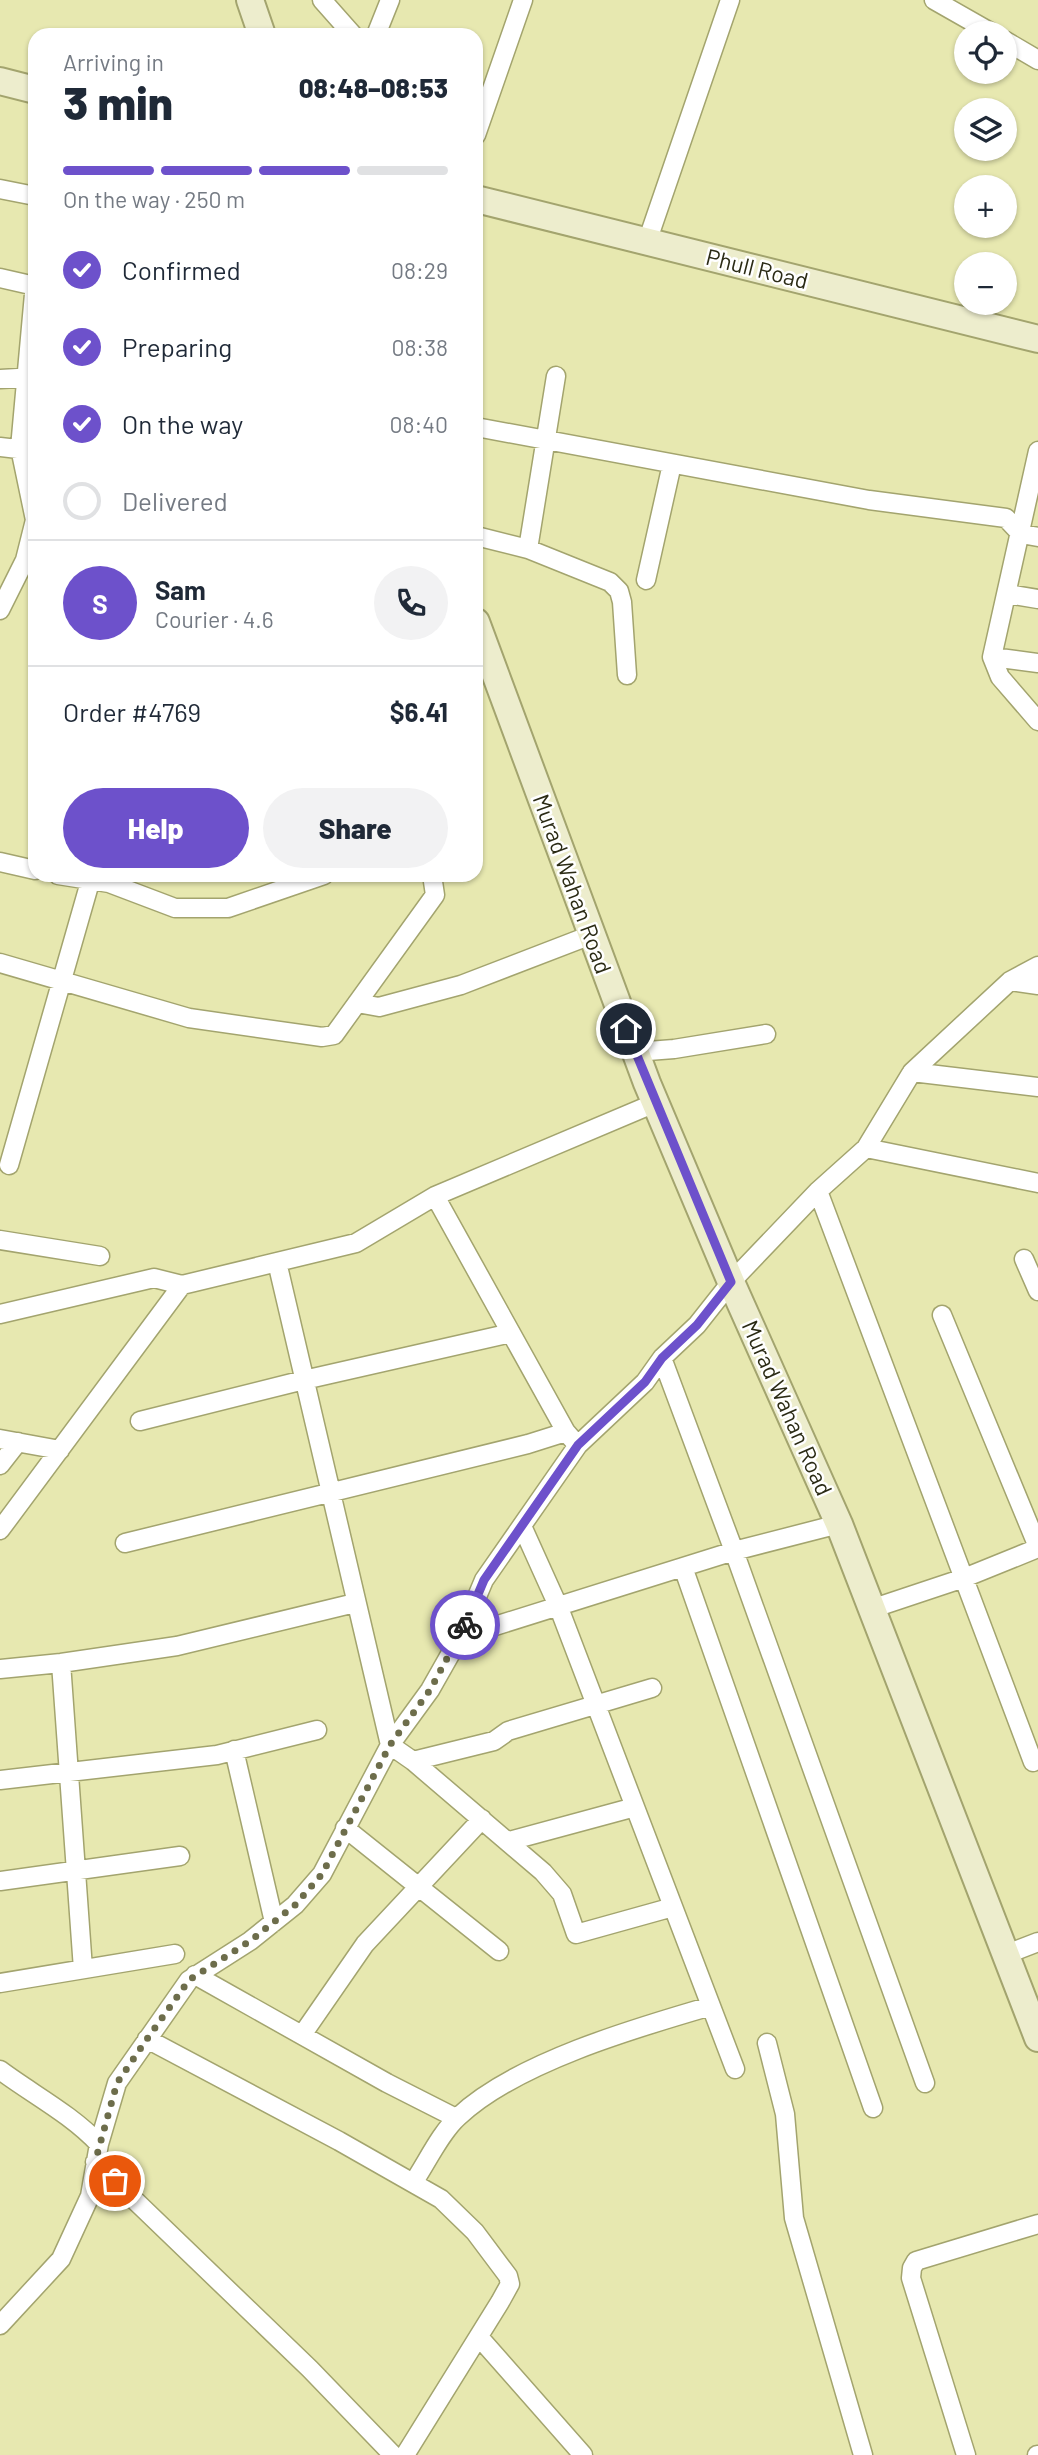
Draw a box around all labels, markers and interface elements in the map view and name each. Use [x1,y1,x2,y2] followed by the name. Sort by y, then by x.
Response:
[954,21,1017,315] map controls
[954,21,1017,84] button: locate
[63,48,164,76] text: Arriving in
[299,72,448,103] text: 08:48–08:53
[63,74,173,129] text: 3 min
[954,98,1017,161] button: layers
[954,175,1017,238] button: +
[63,185,245,213] text: On the way · 250 m
[703,242,811,294] street label: Phull Road
[63,251,101,289] icon: check
[954,252,1017,315] button: −
[122,254,241,285] text: Confirmed
[391,256,448,284] text: 08:29
[63,328,101,366] icon: check
[122,331,232,362] text: Preparing
[391,333,448,361] text: 08:38
[63,405,101,443] icon: check
[122,408,243,439] text: On the way
[390,410,448,438] text: 08:40
[122,485,228,516] text: Delivered
[374,566,448,640] button: phone
[155,574,206,605] text: Sam
[92,588,108,619] text: S
[155,605,274,633] text: Courier · 4.6
[63,696,201,727] text: Order #4769
[390,696,448,727] text: $6.41
[63,788,249,868] button: Help
[263,788,448,868] button: Share
[527,790,618,977] street label: Murad Wahan Road
[596,999,656,1059] pin
[607,1010,645,1048] icon: home
[737,1316,839,1500] street label: Murad Wahan Road
[430,1590,500,1660] courier
[446,1606,484,1644] icon: bike
[85,2151,145,2211] pin
[96,2162,134,2200] icon: bag

